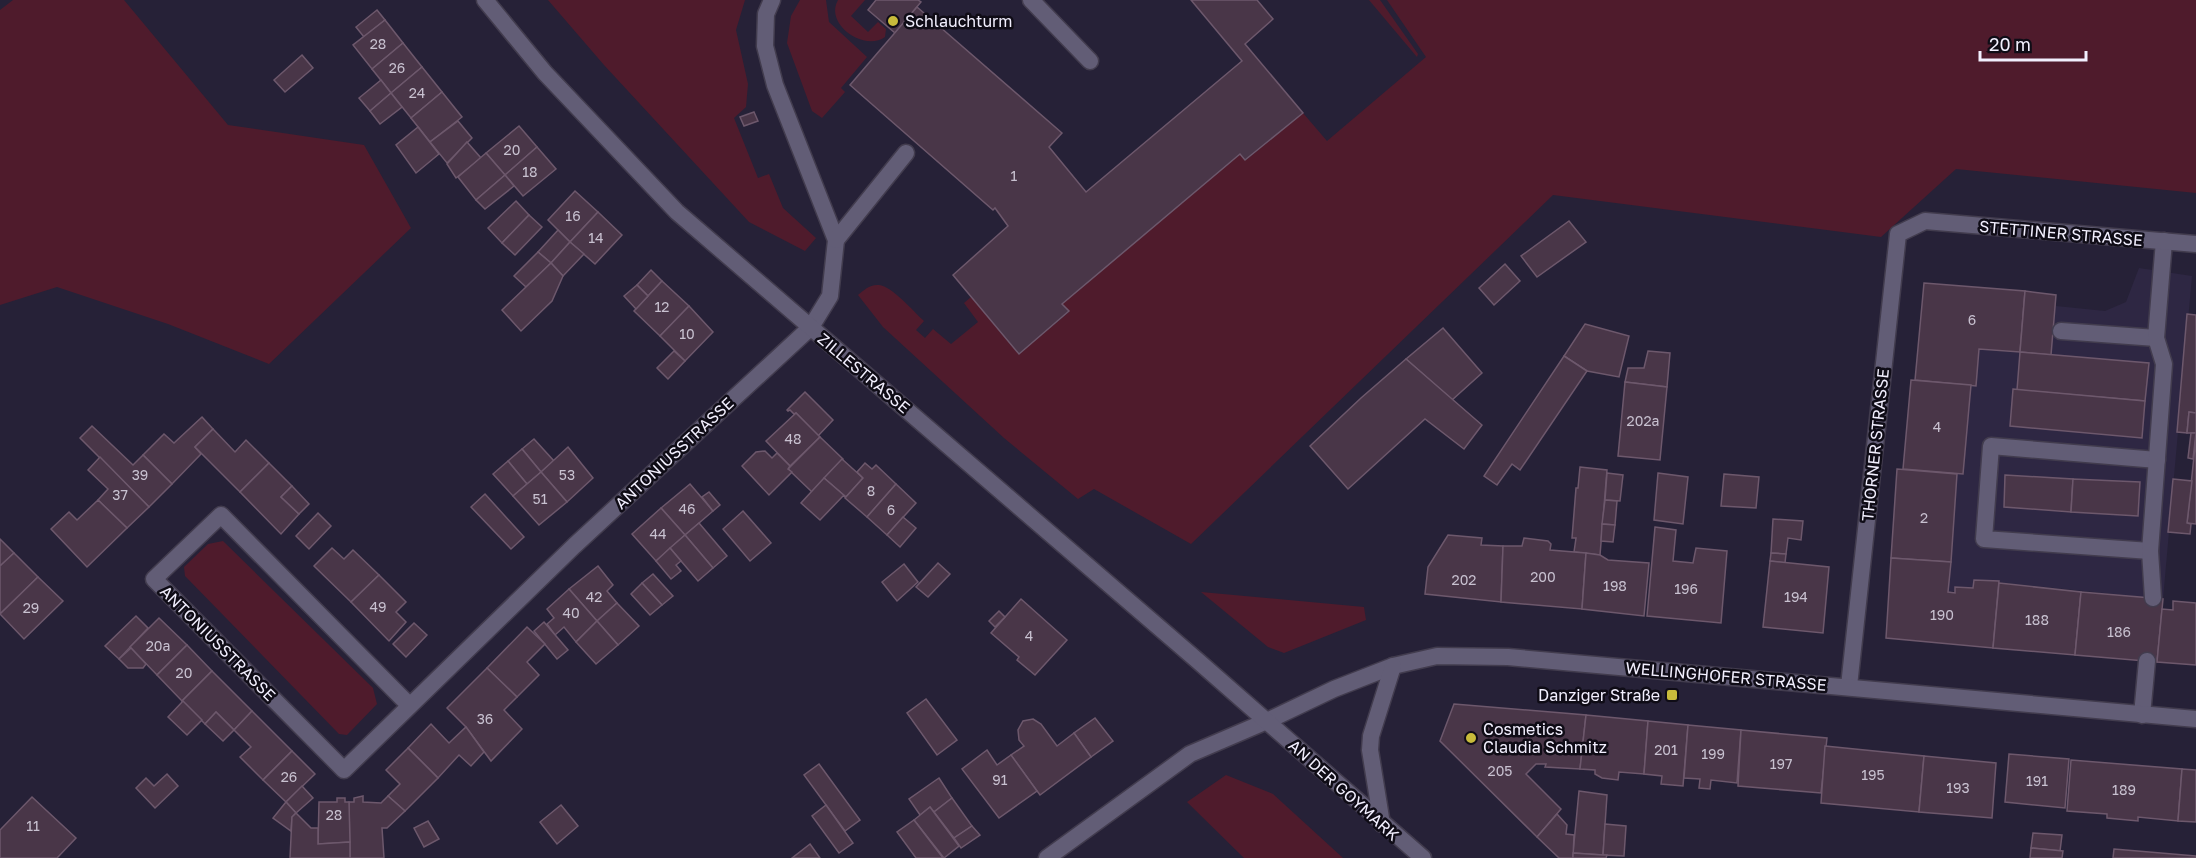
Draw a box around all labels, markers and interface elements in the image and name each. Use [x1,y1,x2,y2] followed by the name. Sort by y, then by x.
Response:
[905,11,1013,31] place label: Schlauchturm
[886,14,900,28] marker: Schlauchturm
[1980,24,2086,62] scale bar
[1989,33,2031,55] text: 20 m
[370,35,386,52] house number: 28
[389,59,405,76] house number: 26
[409,84,425,101] house number: 24
[504,141,520,158] house number: 20
[522,163,538,180] house number: 18
[1011,167,1018,184] house number: 1
[565,207,581,224] house number: 16
[1978,216,2144,250] street label: STETTINER STRASSE
[588,229,604,246] house number: 14
[655,298,669,315] house number: 12
[1968,311,1976,328] house number: 6
[679,325,695,342] house number: 10
[814,329,914,417] street label: ZILLESTRASSE
[1857,368,1893,522] street label: THORNER STRASSE
[610,393,738,513] street label: ANTONIUSSTRASSE
[1627,412,1659,429] house number: 202a
[1933,418,1941,435] house number: 4
[784,430,802,447] house number: 48
[132,466,148,483] house number: 39
[559,466,575,483] house number: 53
[867,482,875,499] house number: 8
[112,486,128,503] house number: 37
[533,490,548,507] house number: 51
[678,500,696,517] house number: 46
[887,501,895,518] house number: 6
[1920,509,1928,526] house number: 2
[649,525,667,542] house number: 44
[1530,568,1556,585] house number: 200
[1452,571,1476,588] house number: 202
[1603,577,1627,594] house number: 198
[1674,580,1698,597] house number: 196
[156,581,280,705] street label: ANTONIUSSTRASSE
[586,588,602,605] house number: 42
[1784,588,1808,605] house number: 194
[369,598,387,615] house number: 49
[23,599,39,616] house number: 29
[562,604,580,621] house number: 40
[1930,606,1954,623] house number: 190
[2025,611,2049,628] house number: 188
[2107,623,2131,640] house number: 186
[1025,627,1033,644] house number: 4
[146,637,170,654] house number: 20a
[1625,657,1827,695] street label: WELLINGHOFER STRASSE
[176,664,192,681] house number: 20
[1538,685,1660,705] place label: Danziger Straße
[1665,688,1679,702] marker: Danziger Straße
[477,710,493,727] house number: 36
[1483,719,1607,757] place label: Cosmetics Claudia Schmitz
[1464,731,1478,745] marker: Cosmetics Claudia Schmitz
[1285,735,1403,845] street label: AN DER GOYMARK
[1654,741,1678,758] house number: 201
[1701,745,1725,762] house number: 199
[1770,755,1792,772] house number: 197
[1488,762,1512,779] house number: 205
[1861,766,1885,783] house number: 195
[281,768,297,785] house number: 26
[992,771,1008,788] house number: 91
[2026,772,2048,789] house number: 191
[1946,779,1970,796] house number: 193
[2112,781,2136,798] house number: 189
[326,806,342,823] house number: 28
[26,817,40,834] house number: 11

